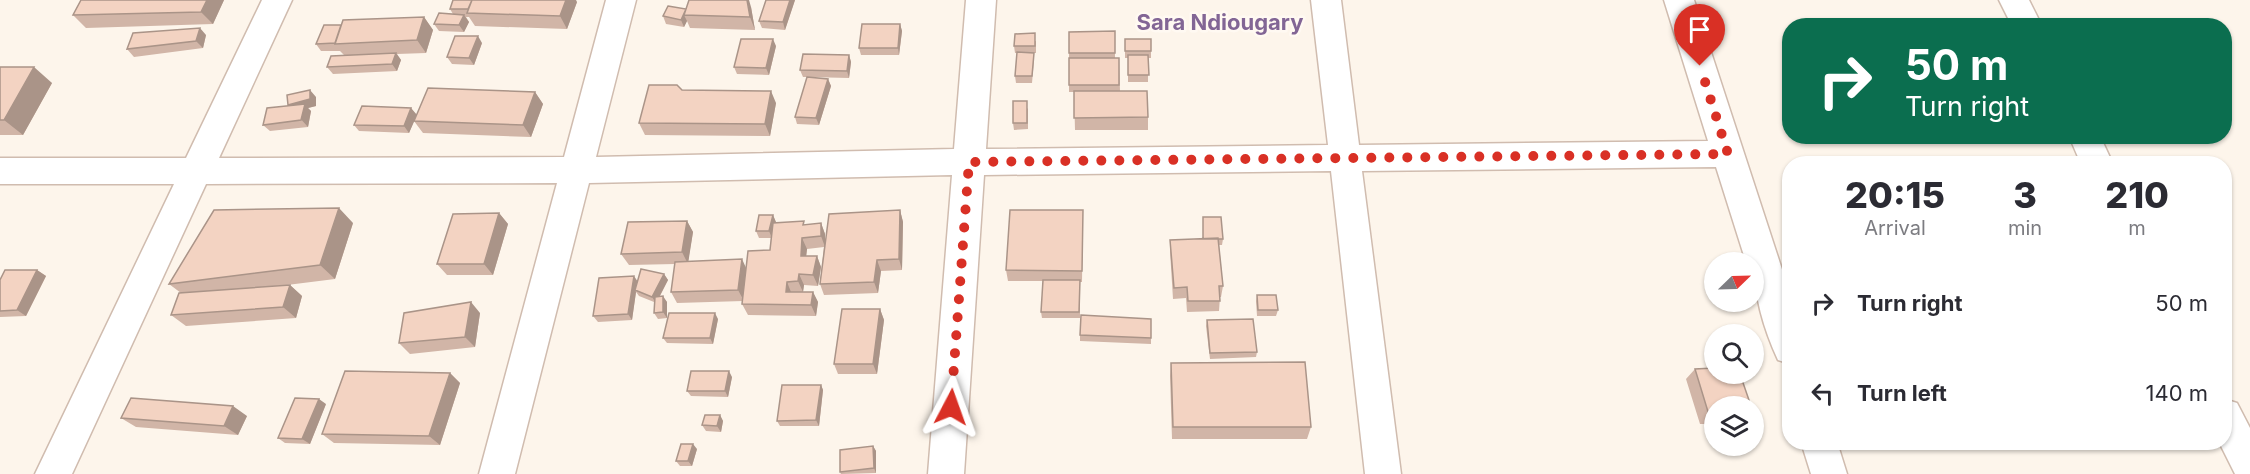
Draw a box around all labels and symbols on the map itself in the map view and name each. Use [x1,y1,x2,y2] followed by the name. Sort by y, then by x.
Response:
[1674,4,1725,66] pin
[1137,9,1303,35] district label: Sara Ndiougary
[1704,252,1764,312] north arrow
[919,375,983,439] position arrow

